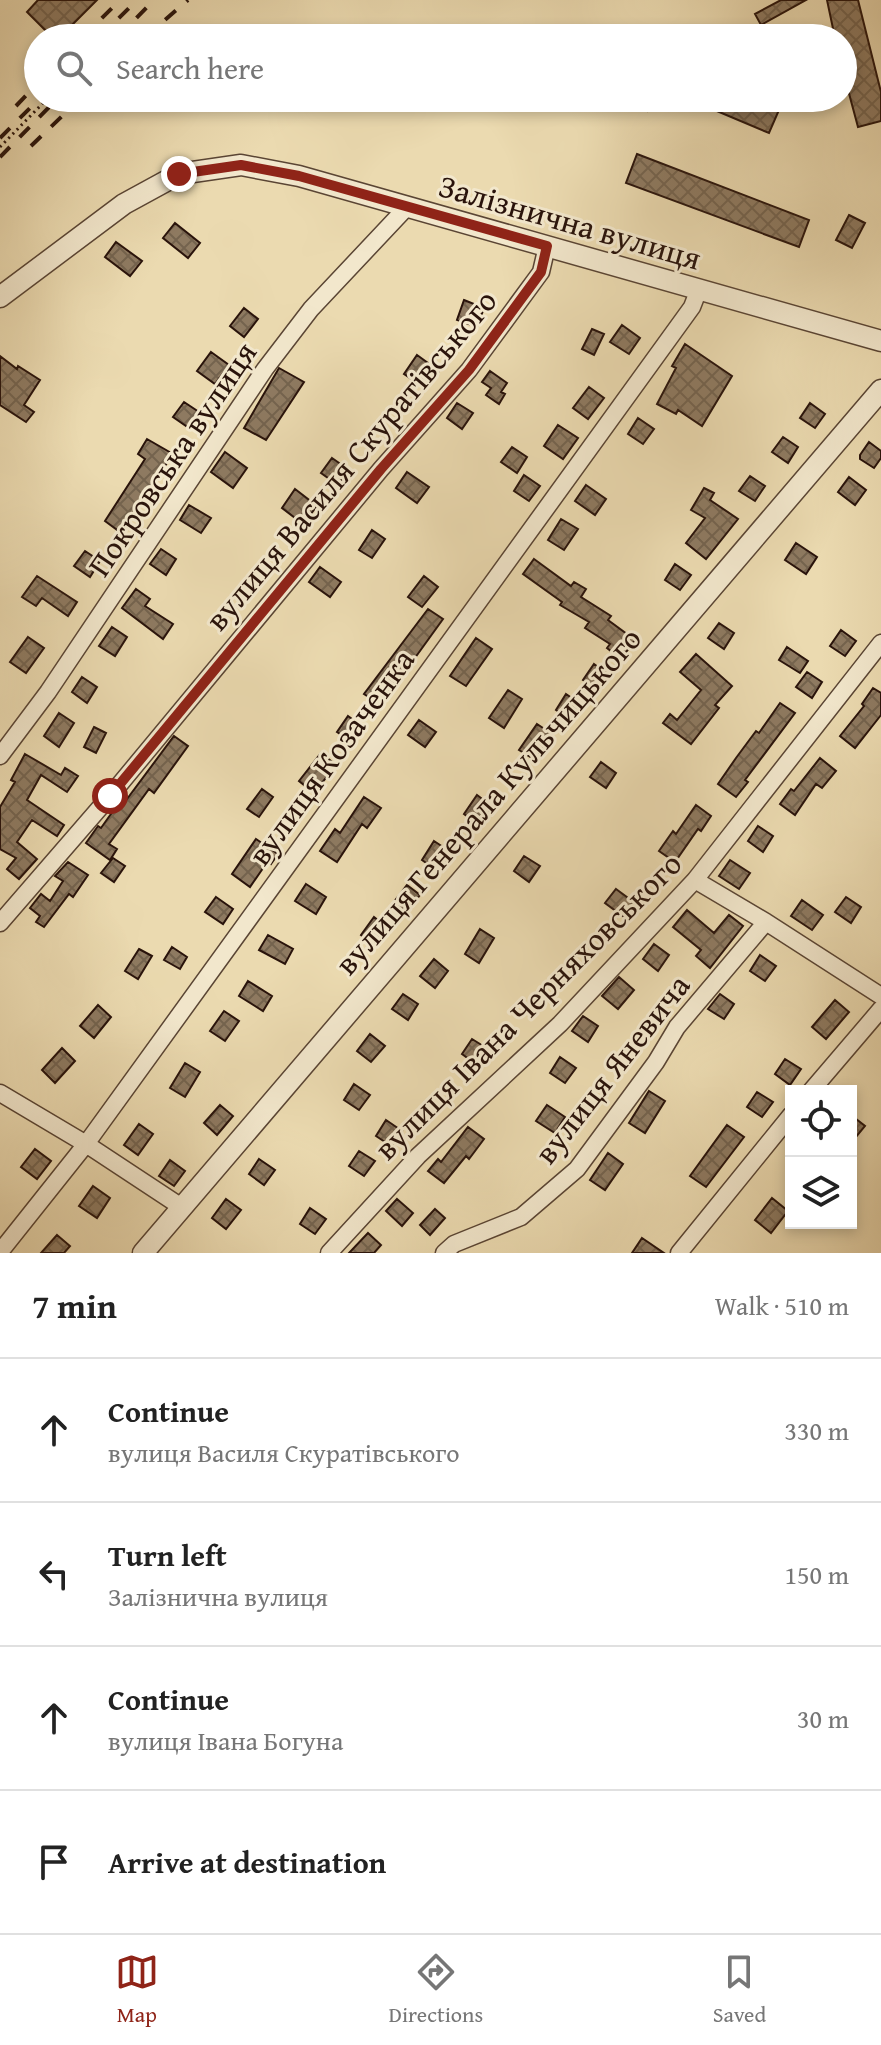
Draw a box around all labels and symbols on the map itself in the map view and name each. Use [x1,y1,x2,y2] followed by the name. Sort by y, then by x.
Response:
[161,156,197,192] route end
[434,162,707,281] street label: Залізнична вулиця
[194,279,508,641] street label: вулиця Василя Скуратівського
[75,332,268,586] street label: Покровська вулиця
[323,616,652,985] street label: вулиця Генерала Кульчицького
[236,638,426,875] street label: вулиця Козаченка
[92,778,128,814] route start
[363,841,692,1170] street label: вулиця Івана Черняховського
[522,963,701,1174] street label: вулиця Яневича

